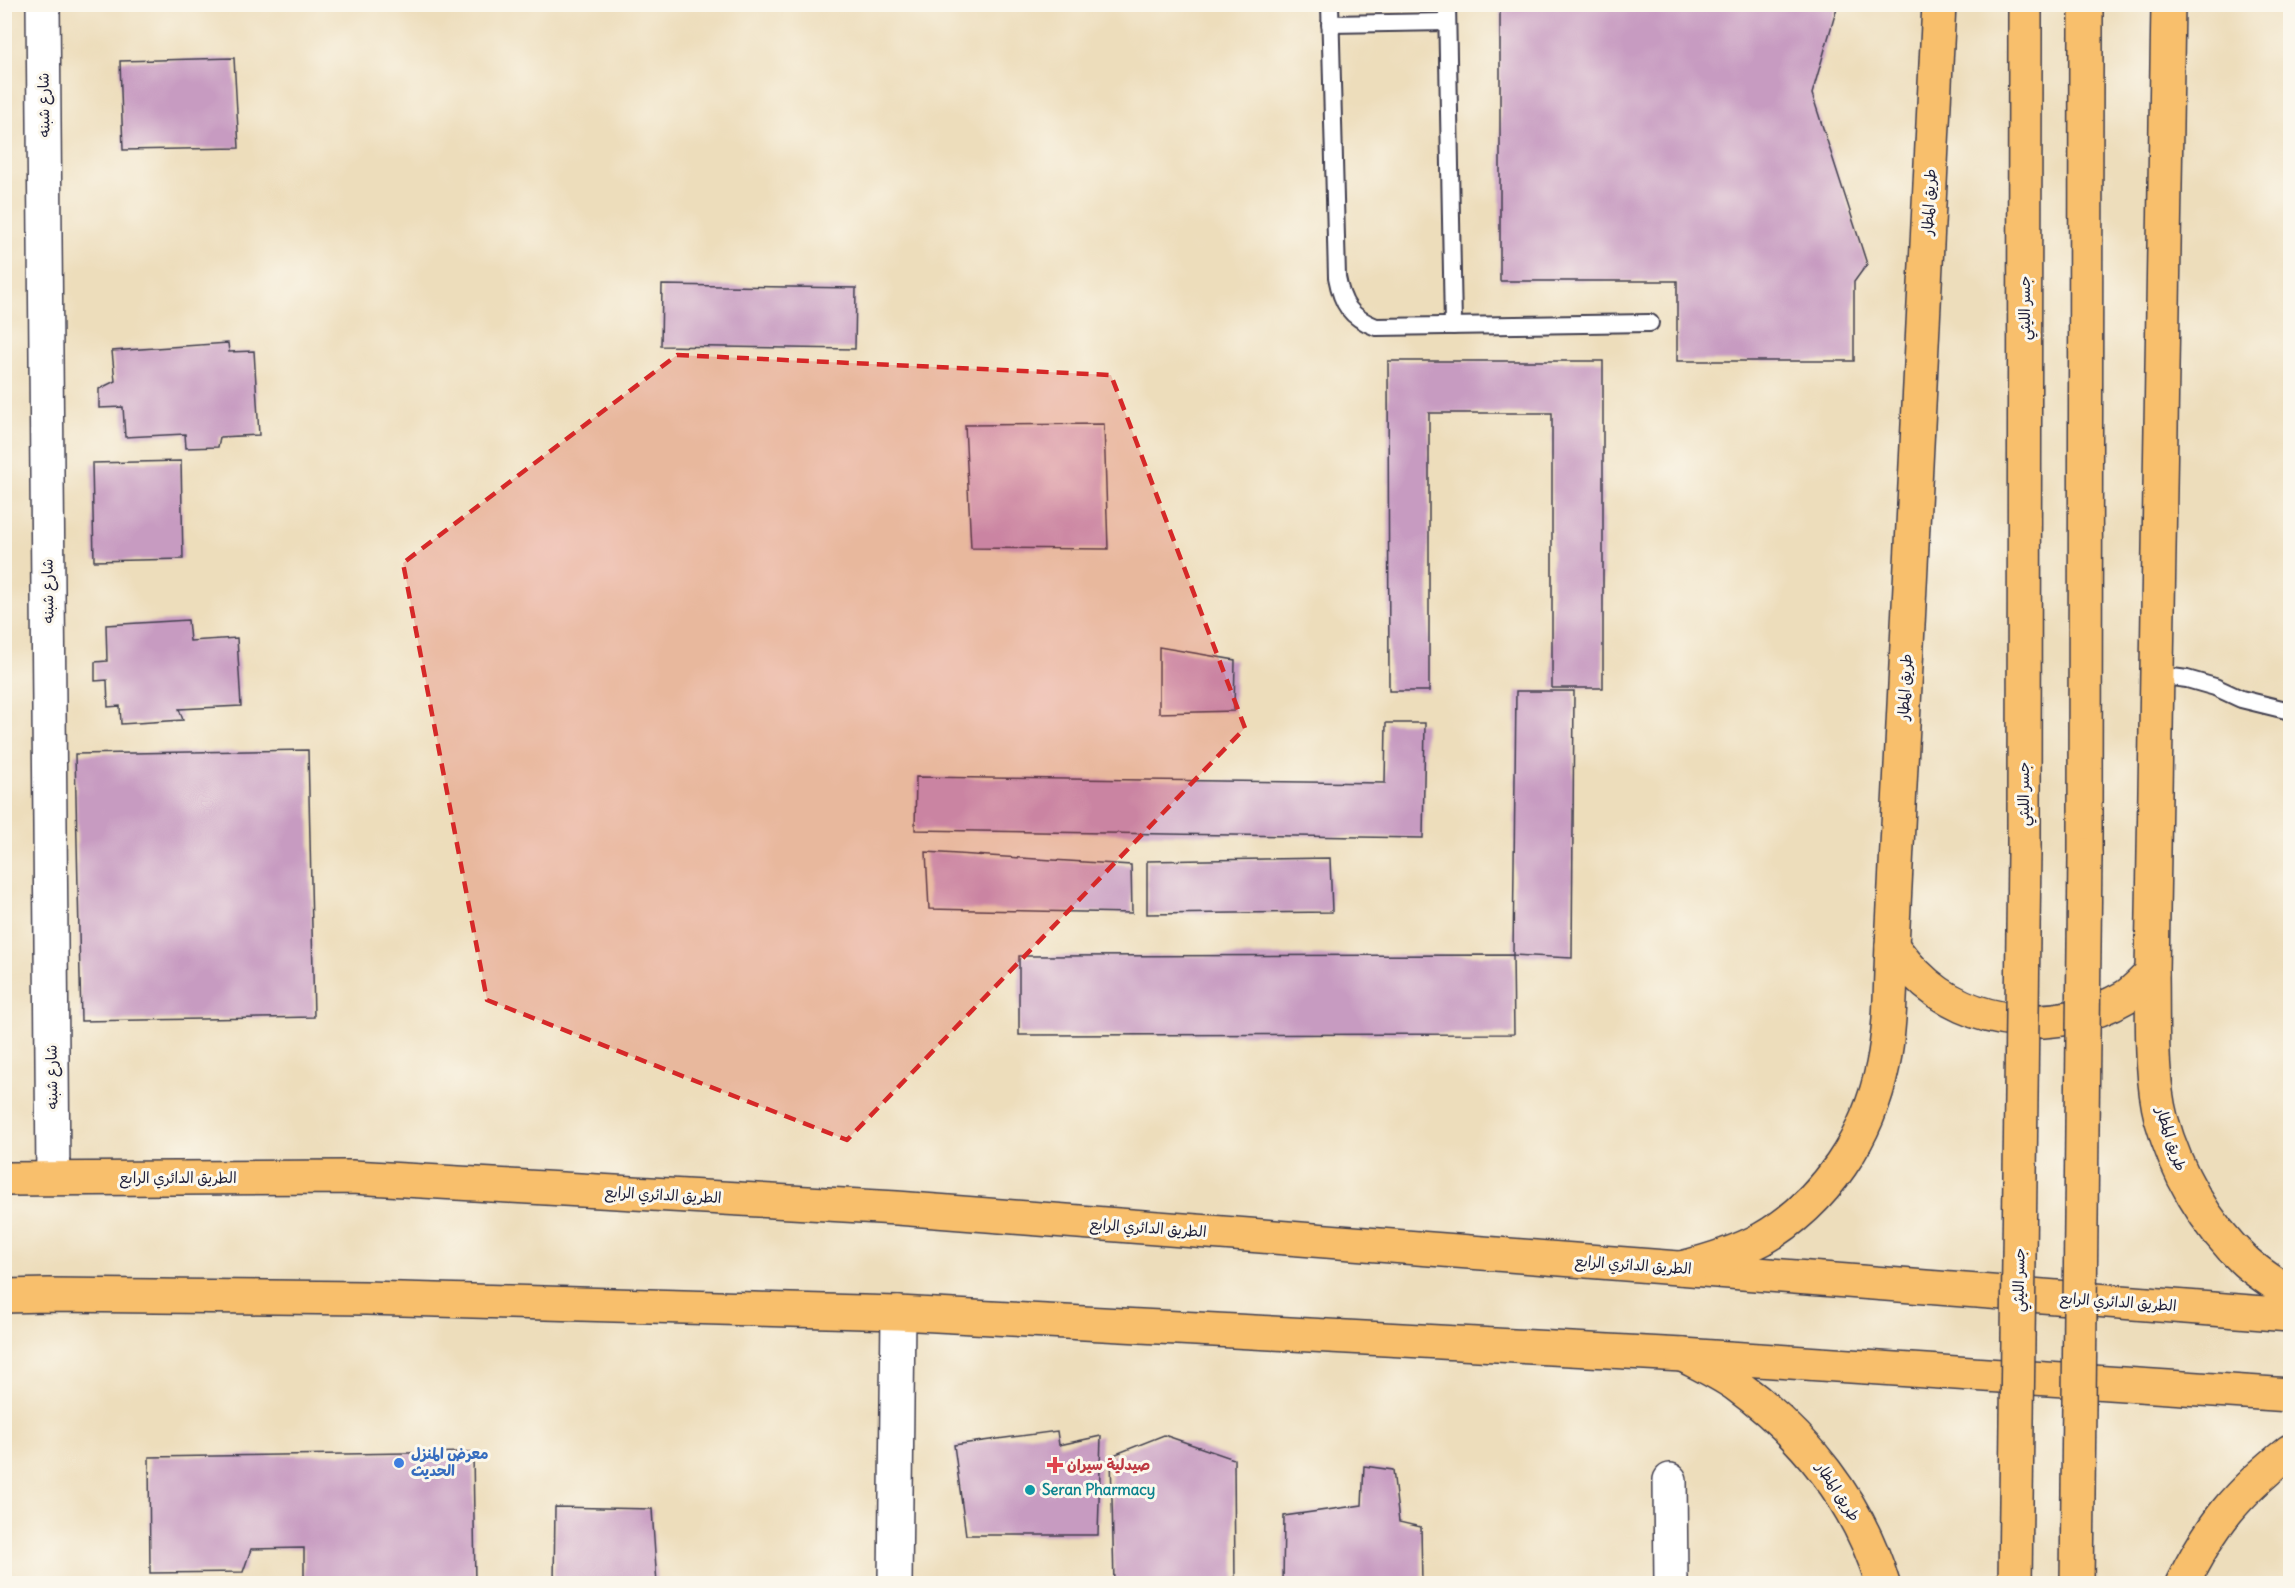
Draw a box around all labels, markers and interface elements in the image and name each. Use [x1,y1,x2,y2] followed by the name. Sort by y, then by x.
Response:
[33,73,55,137] street label: شارع شبنه
[1917,168,1940,237] street label: طريق المطار
[2015,276,2038,340] street label: جسر الليثي
[37,559,59,623] street label: شارع شبنه
[1893,653,1916,722] street label: طريق المطار
[2014,762,2037,826] street label: جسر الليثي
[41,1045,63,1109] street label: شارع شبنه
[2152,1103,2191,1173] street label: طريق المطار
[119,1168,237,1189] street label: الطريق الدائري الرابع
[604,1182,722,1209] street label: الطريق الدائري الرابع
[1089,1214,1207,1243] street label: الطريق الدائري الرابع
[2008,1248,2033,1312] street label: جسر الليثي
[1574,1251,1692,1280] street label: الطريق الدائري الرابع
[2059,1288,2177,1317] street label: الطريق الدائري الرابع
[411,1444,489,1480] place label: معرض المنزل الحديث
[1067,1455,1150,1474] place label: صيدلية سيران
[392,1456,406,1470] marker: معرض المنزل الحديث
[1048,1458,1062,1472] marker: صيدلية سيران
[1812,1458,1865,1525] street label: طريق المطار
[1042,1480,1155,1500] place label: Seran Pharmacy
[1023,1483,1037,1497] marker: Seran Pharmacy

